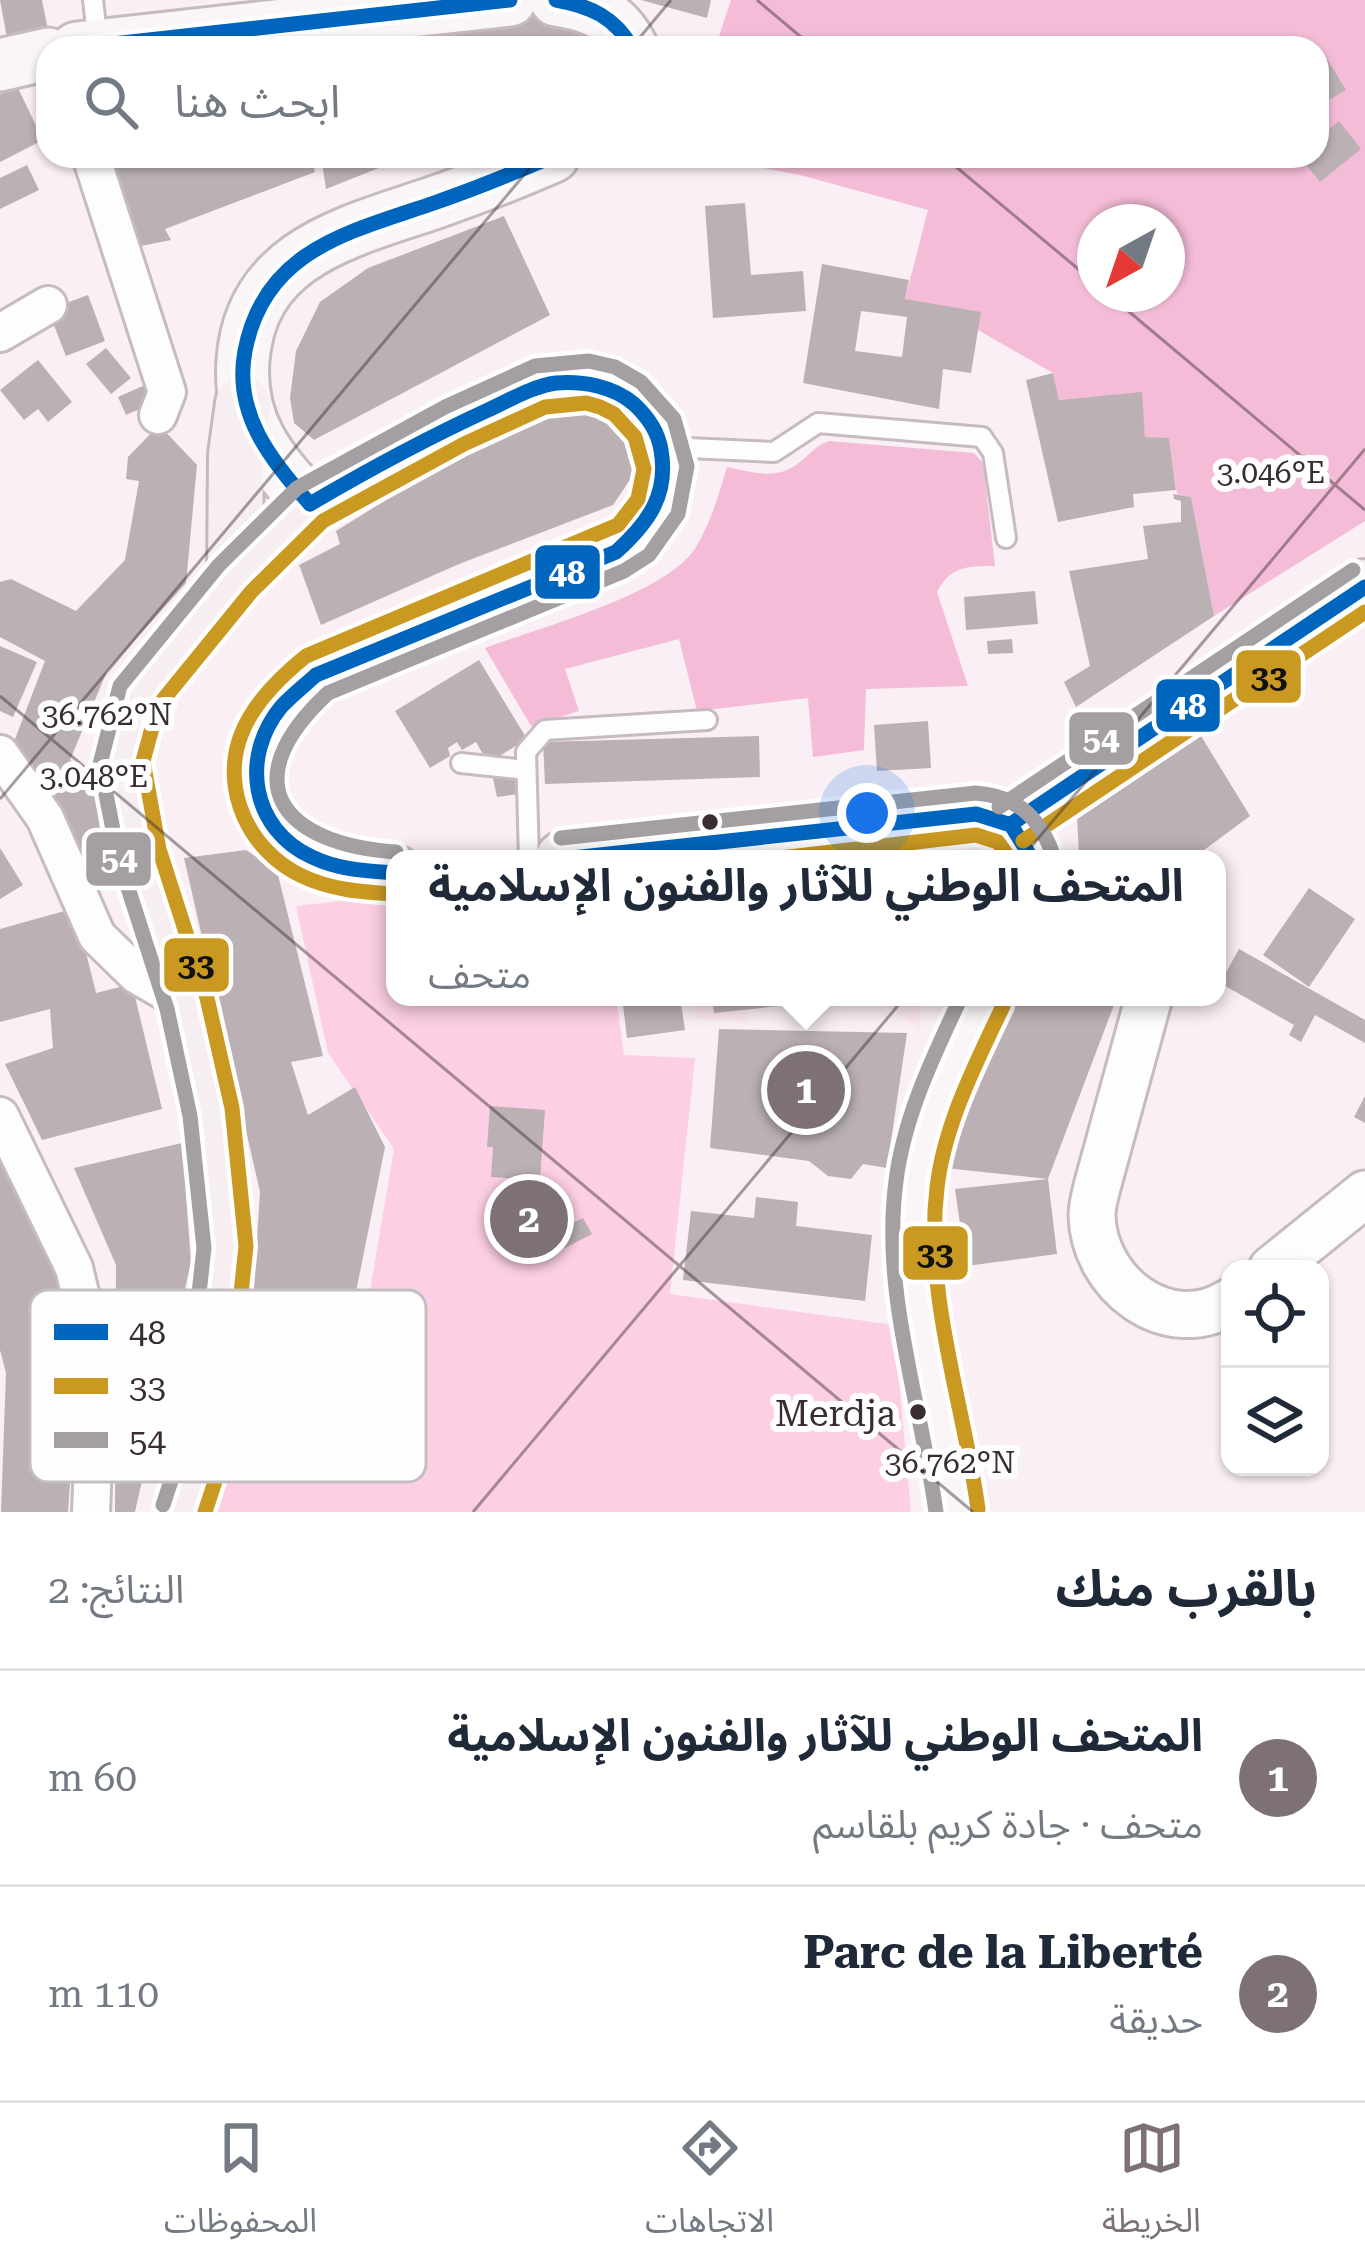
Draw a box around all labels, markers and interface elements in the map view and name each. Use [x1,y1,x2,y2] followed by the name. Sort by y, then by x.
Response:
[36,36,1329,168] search box
[78,69,144,135] icon: search
[174,75,340,128] text: ابحث هنا
[1077,204,1185,312] north arrow
[1217,455,1325,490] text: 3.046°E
[533,543,602,601] line badge: 48
[549,553,585,592] text: 48
[1234,648,1303,705] line badge: 33
[1251,657,1287,696] text: 33
[1154,677,1222,734] line badge: 48
[1170,686,1206,725] text: 48
[42,697,172,732] text: 36.762°N
[1067,710,1136,767] line badge: 54
[1083,719,1120,758] text: 54
[40,759,148,794] text: 3.048°E
[837,783,897,843] your location
[699,811,721,833] unlabelled marker
[84,830,153,888] line badge: 54
[101,839,138,878] text: 54
[386,850,1226,1006] popup
[428,859,1184,912] text: المتحف الوطني للآثار والفنون الإسلامية
[162,936,231,994] line badge: 33
[178,945,214,984] text: 33
[428,952,531,998] text: متحف
[767,1045,845,1135] pin: 1
[490,1174,568,1264] pin: 2
[901,1224,970,1282] line badge: 33
[917,1234,953,1273] text: 33
[1221,1260,1329,1476] map controls
[1221,1260,1329,1368] button: locate
[30,1290,426,1482] legend
[129,1313,166,1352] text: 48
[129,1367,166,1406] text: 33
[1221,1368,1329,1476] button: layers
[775,1393,896,1435] place label: Merdja
[907,1401,929,1423] marker: Merdja
[129,1421,166,1460] text: 54
[885,1445,1015,1480] text: 36.762°N
[1055,1559,1317,1618] text: بالقرب منك
[48,1567,184,1613] text: النتائج: 2
[447,1709,1203,1762] text: المتحف الوطني للآثار والفنون الإسلامية
[48,1755,137,1801] text: 60 m
[1267,1755,1289,1801] text: 1
[813,1802,1203,1848] text: متحف · جادة كريم بلقاسم
[803,1926,1203,1979] text: Parc de la Liberté
[48,1971,159,2017] text: 110 m
[1267,1971,1289,2017] text: 2
[1109,1997,1203,2043] text: حديقة
[164,2115,317,2256] tab: المحفوظات
[645,2115,774,2256] tab: الاتجاهات
[1102,2115,1201,2256] tab: الخريطة

